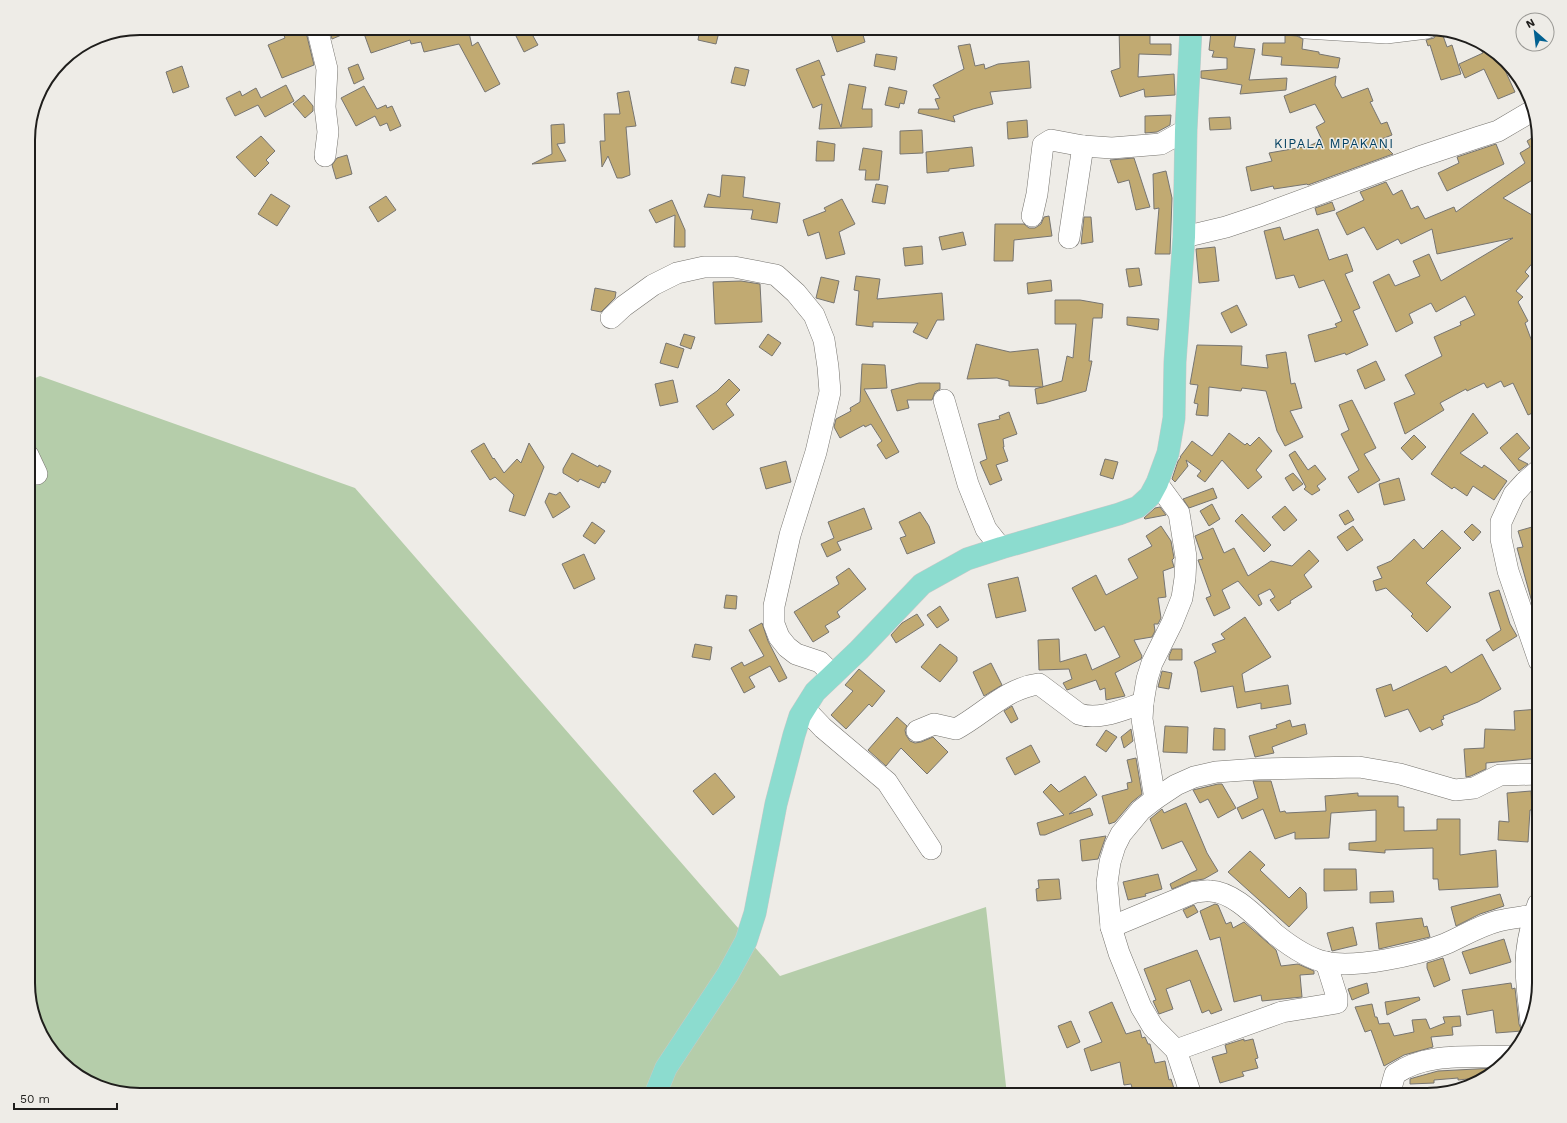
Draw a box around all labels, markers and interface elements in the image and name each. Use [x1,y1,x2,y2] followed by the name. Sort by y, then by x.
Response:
[1515,12,1555,52] north arrow
[1524,16,1537,31] text: N
[1274,136,1394,151] district label: KIPALA MPAKANI
[14,1085,117,1111] scale bar
[20,1092,50,1106] text: 50 m

